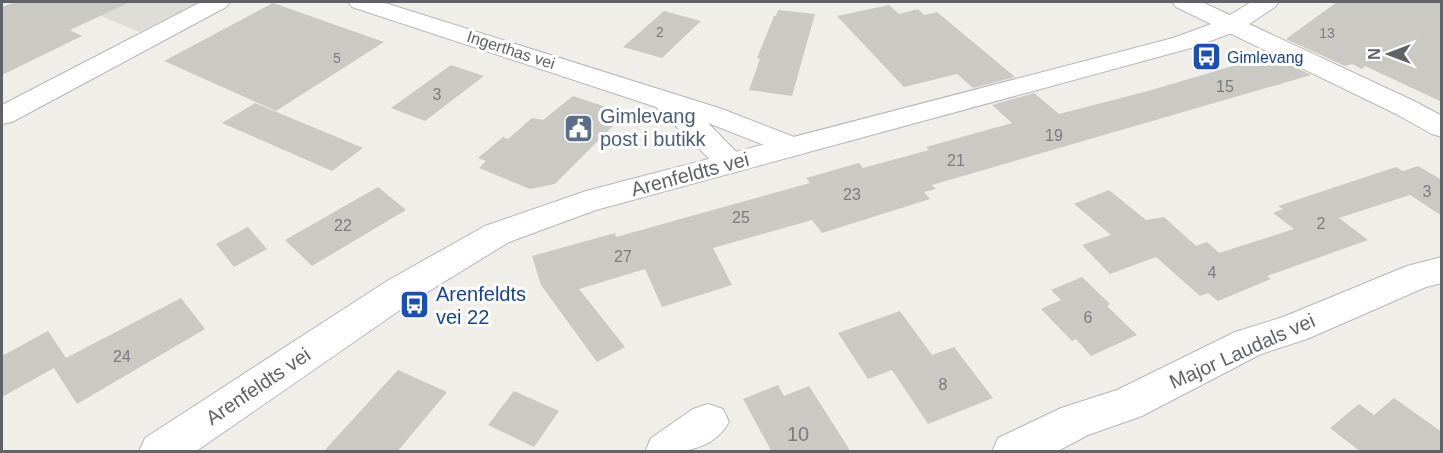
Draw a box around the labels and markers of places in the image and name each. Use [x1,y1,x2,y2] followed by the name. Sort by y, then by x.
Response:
[1190,41,1222,73] bus stop icon: Gimlevang
[1227,49,1303,66] place label: Gimlevang
[600,105,707,150] place label: Gimlevang post i butikk
[563,112,595,144] public building icon: Gimlevang post i butikk
[436,283,526,328] place label: Arenfeldts vei 22
[399,289,431,321] bus stop icon: Arenfeldts vei 22

